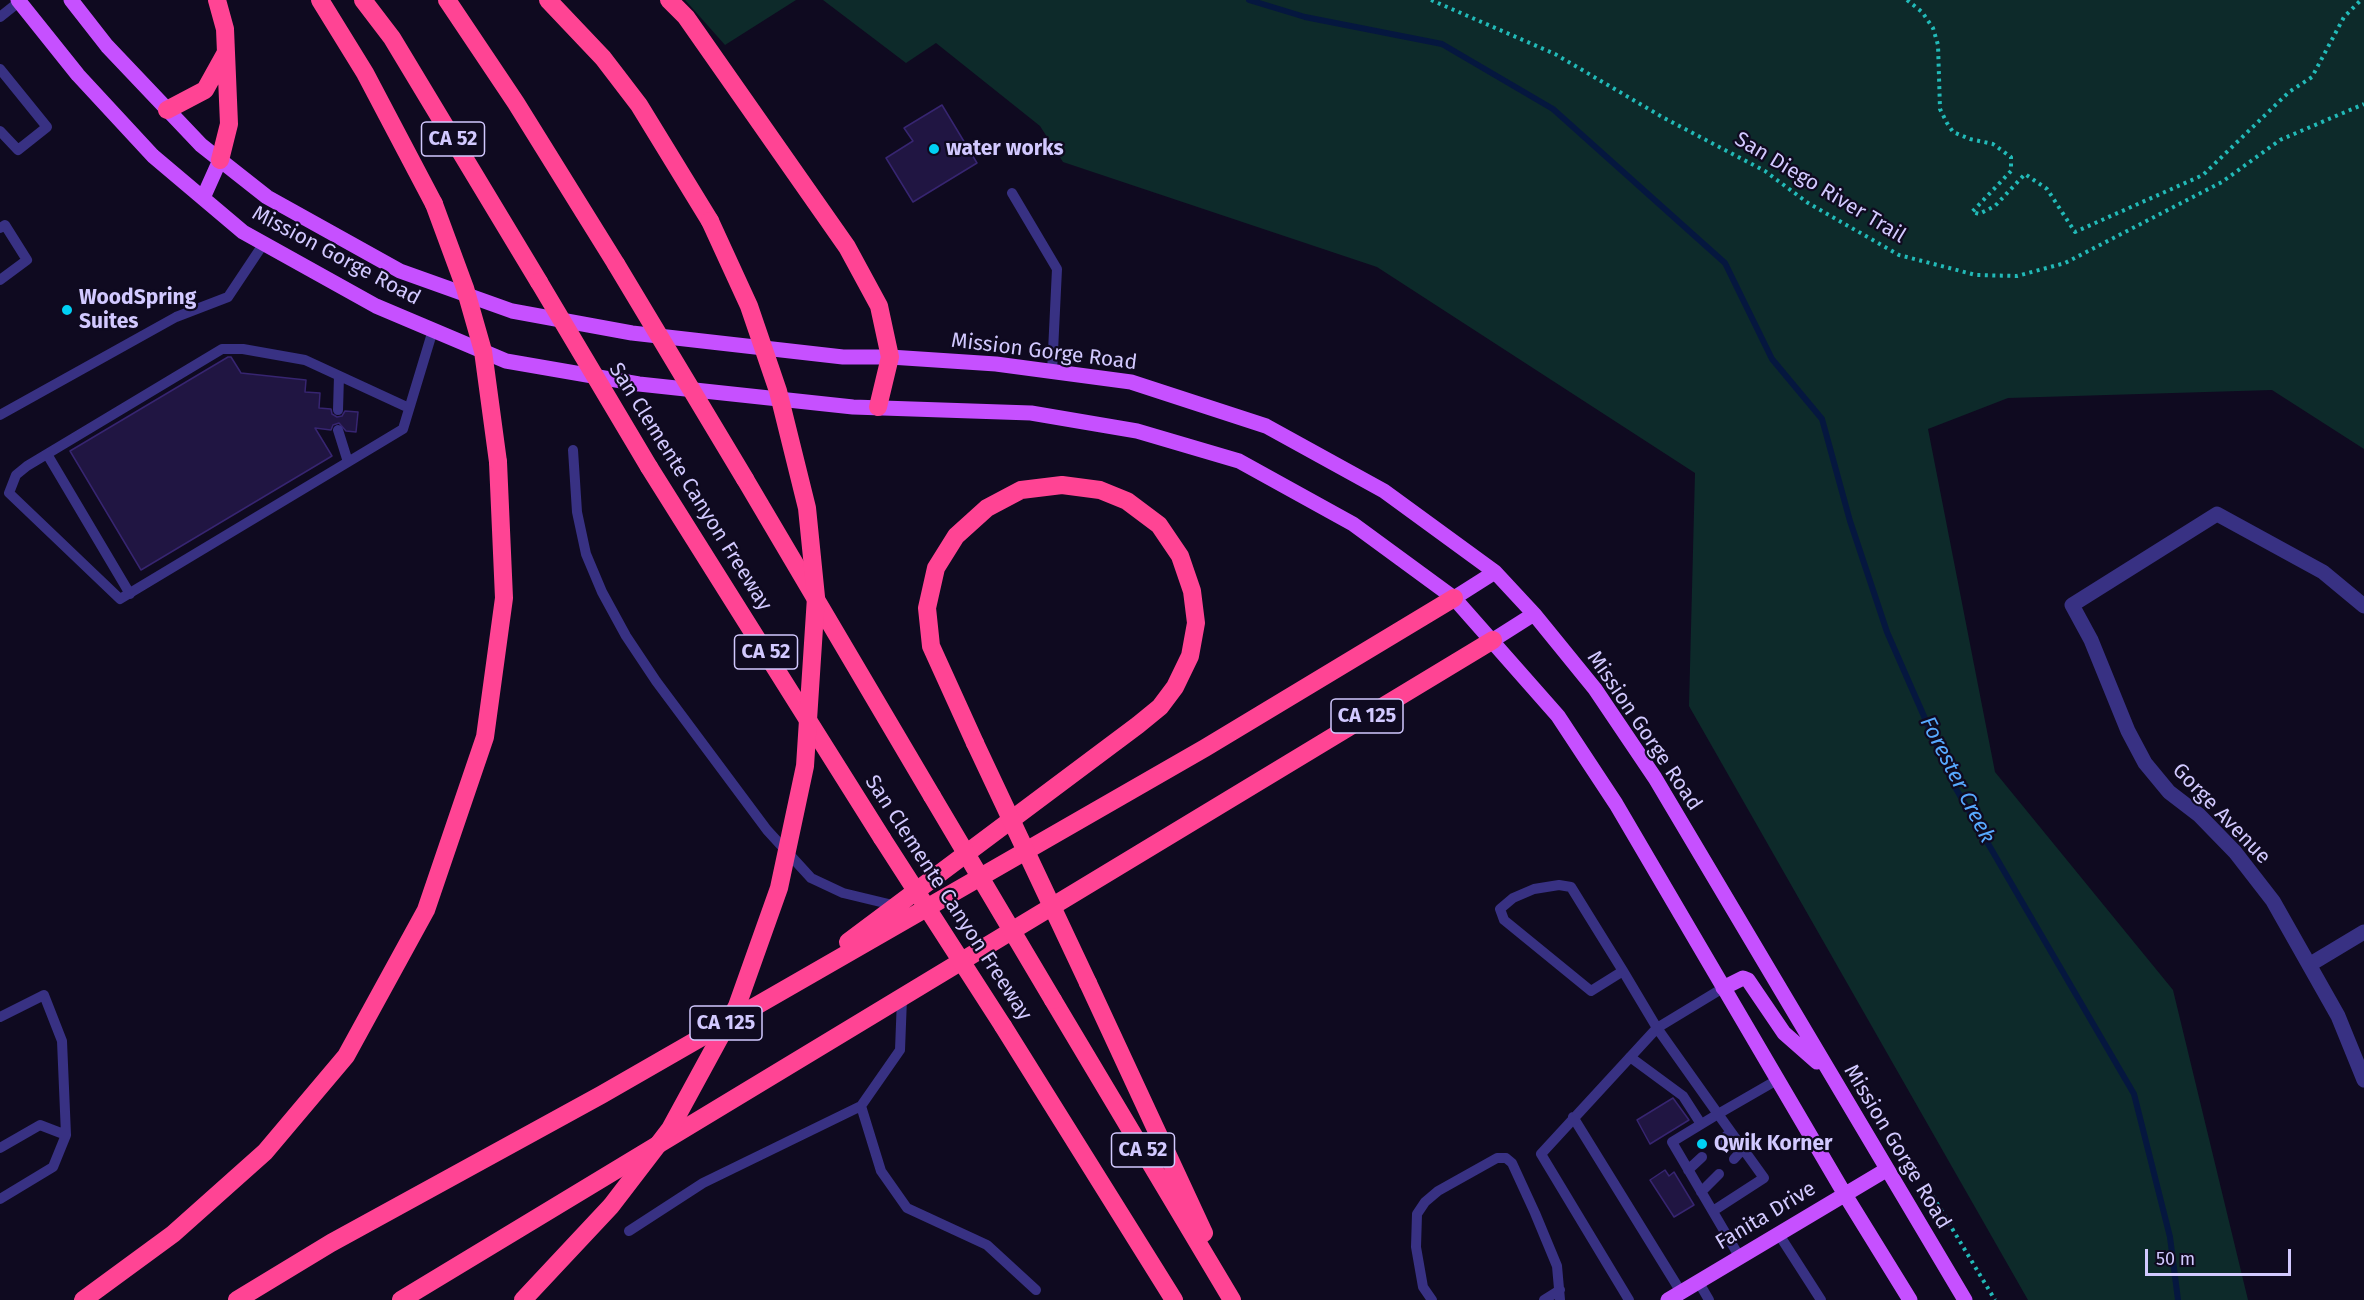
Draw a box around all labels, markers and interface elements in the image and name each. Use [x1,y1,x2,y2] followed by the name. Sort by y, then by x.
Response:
[422,122,484,156] road number: CA 52
[1730,127,1910,249] street label: San Diego River Trail
[946,136,1064,162] place label: water works
[927,142,941,156] marker: water works
[248,201,424,311] street label: Mission Gorge Road
[79,285,196,335] place label: WoodSpring Suites
[60,303,74,317] marker: WoodSpring Suites
[950,328,1138,376] street label: Mission Gorge Road
[603,358,777,616] street label: San Clemente Canyon Freeway
[734,635,798,669] road number: CA 52
[1581,646,1707,816] street label: Mission Gorge Road
[1331,699,1403,733] road number: CA 125
[1914,712,2000,848] water label: Forester Creek
[2167,758,2275,870] street label: Gorge Avenue
[859,771,1037,1025] street label: San Clemente Canyon Freeway
[690,1006,762,1040] road number: CA 125
[1838,1060,1956,1234] street label: Mission Gorge Road
[1714,1131,1832,1157] place label: Qwik Korner
[1112,1133,1174,1167] road number: CA 52
[1695,1137,1709,1151] marker: Qwik Korner
[1711,1176,1821,1256] street label: Fanita Drive
[2148,1237,2294,1275] scale bar
[2156,1248,2195,1270] text: 50 m

